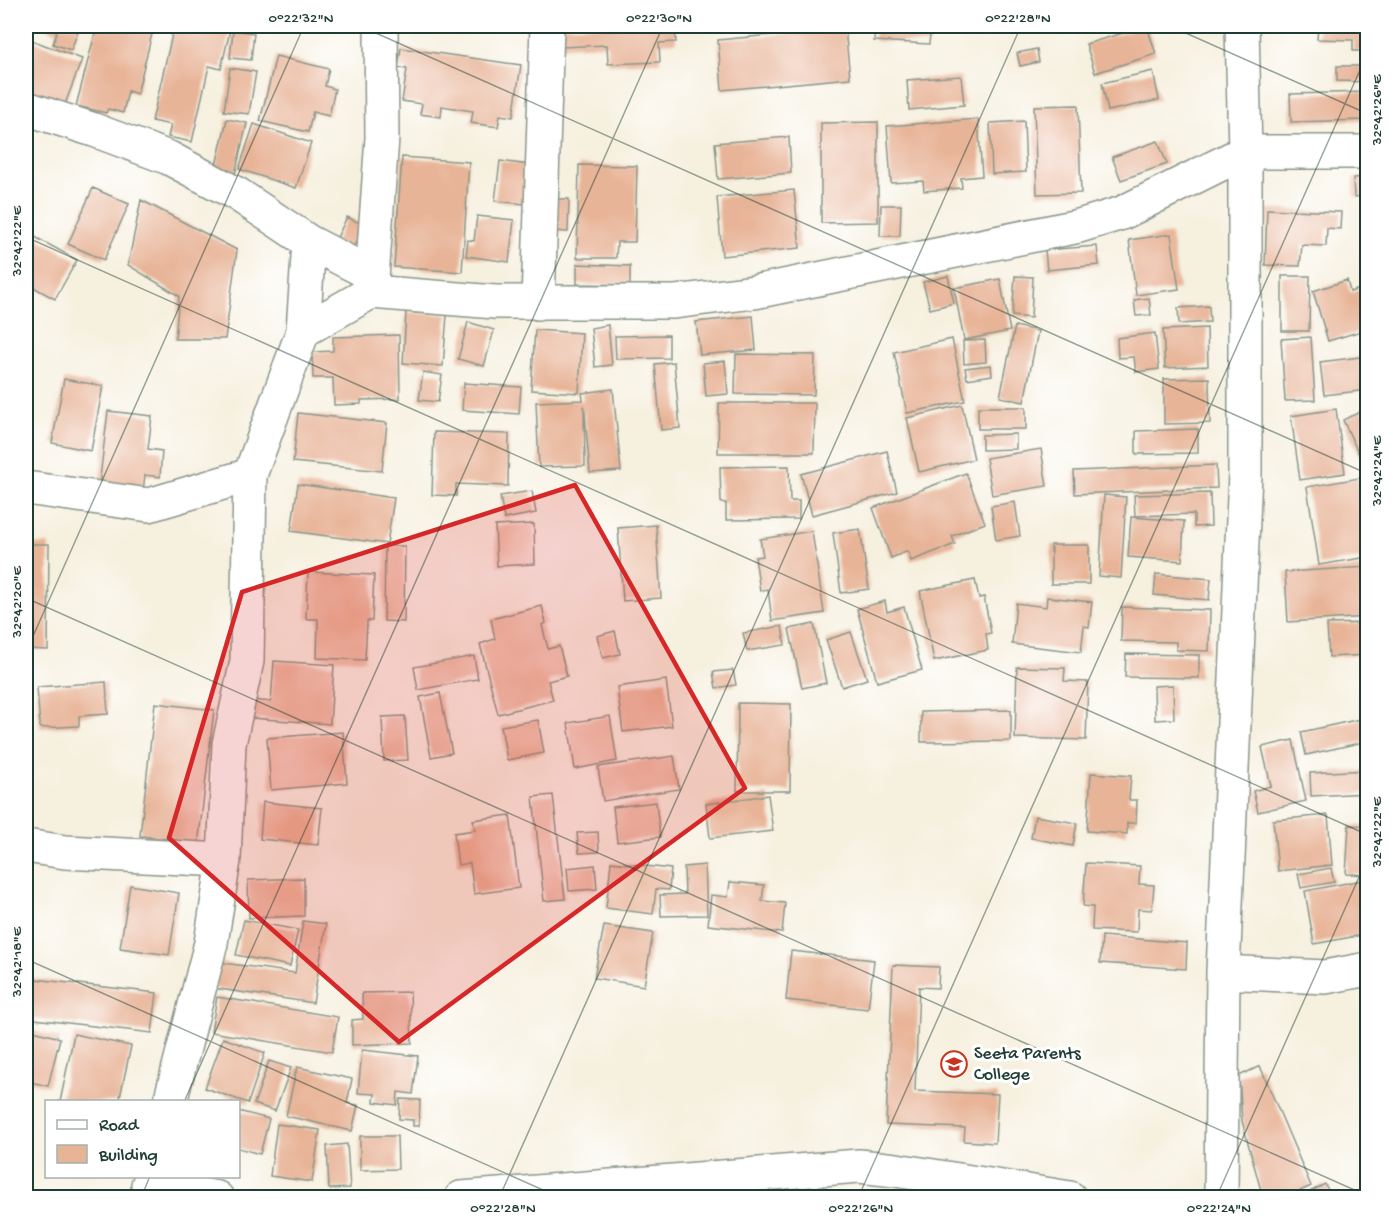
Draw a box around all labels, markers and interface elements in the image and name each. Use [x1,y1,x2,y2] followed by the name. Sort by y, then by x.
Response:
[269,10,334,28] text: 0°22'32"N
[626,10,692,28] text: 0°22'30"N
[985,10,1051,28] text: 0°22'28"N
[1369,74,1387,146] text: 32°42'26"E
[9,205,27,277] text: 32°42'22"E
[1369,435,1387,507] text: 32°42'24"E
[9,566,27,639] text: 32°42'20"E
[1369,796,1387,868] text: 32°42'22"E
[9,926,27,998] text: 32°42'18"E
[974,1044,1082,1086] place label: Seeta Parents College
[939,1049,969,1079] school or university icon: Seeta Parents College
[45,1100,240,1178] legend
[99,1116,140,1137] text: Road
[98,1146,158,1167] text: Building
[470,1200,536,1218] text: 0°22'28"N
[829,1200,894,1218] text: 0°22'26"N
[1187,1200,1251,1218] text: 0°22'24"N

